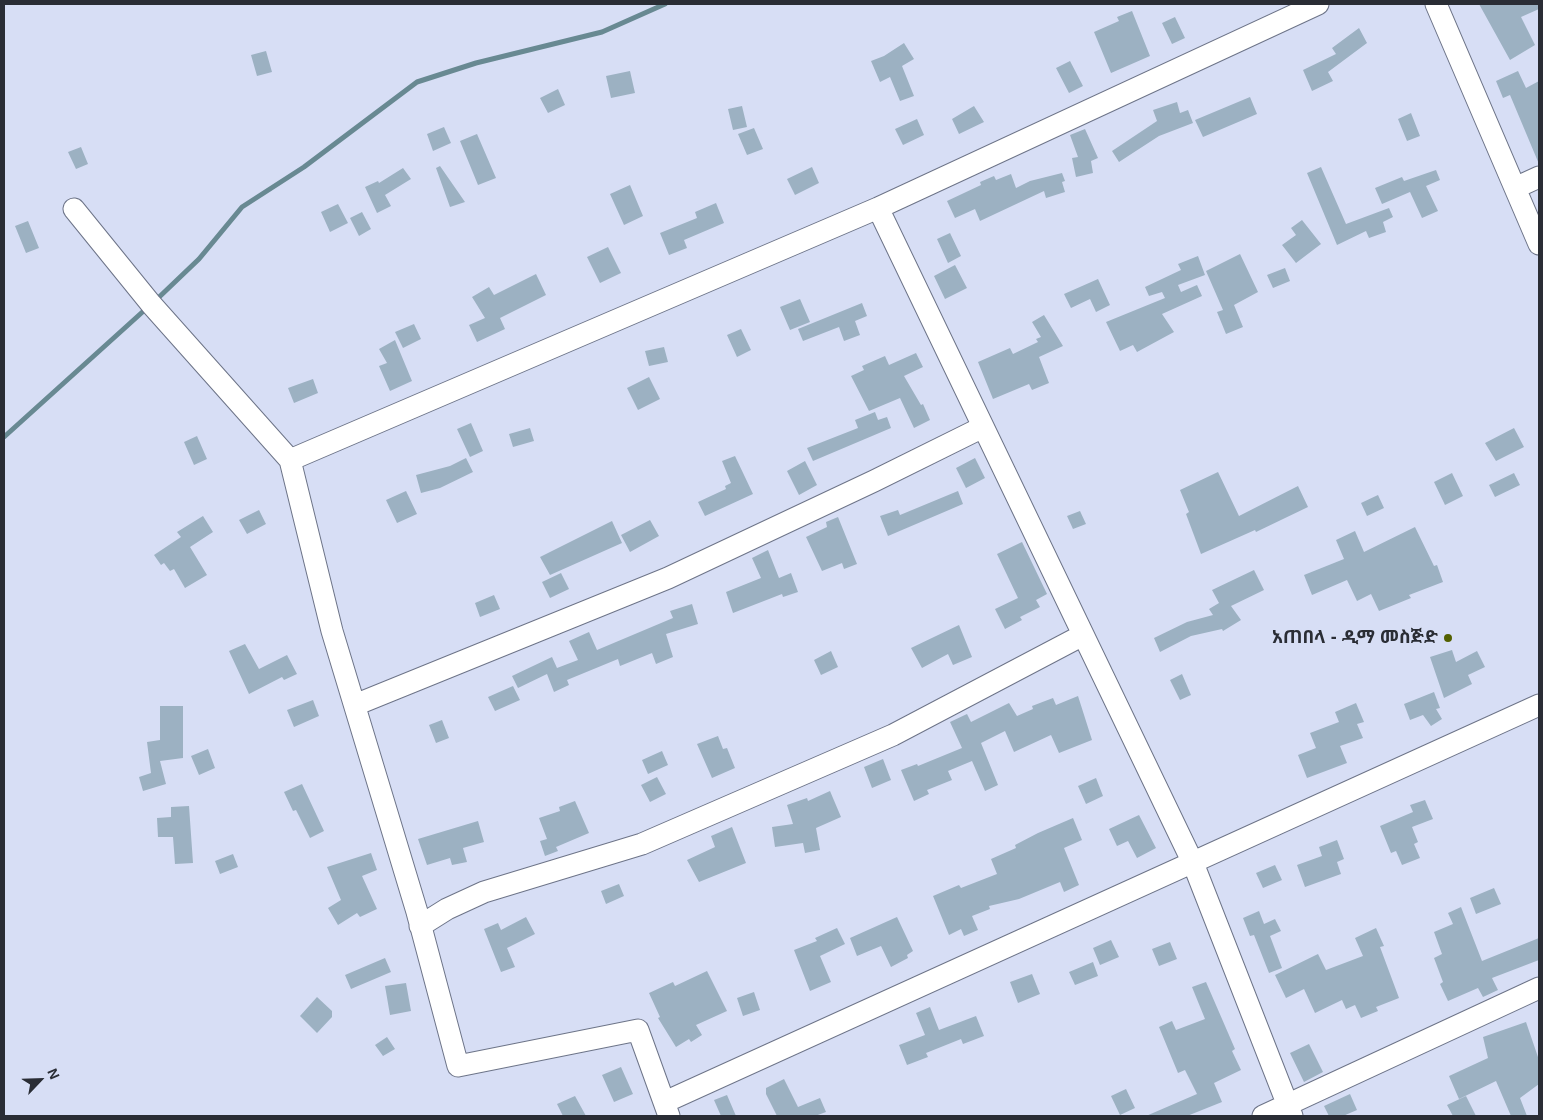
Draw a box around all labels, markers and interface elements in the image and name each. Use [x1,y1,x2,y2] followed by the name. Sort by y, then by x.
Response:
[1272,627,1438,649] place label: አጠበላ - ዲማ መስጅድ
[1442,632,1454,644] marker: አጠበላ - ዲማ መስጅድ
[15,1055,65,1105] north arrow
[44,1066,63,1082] text: N

